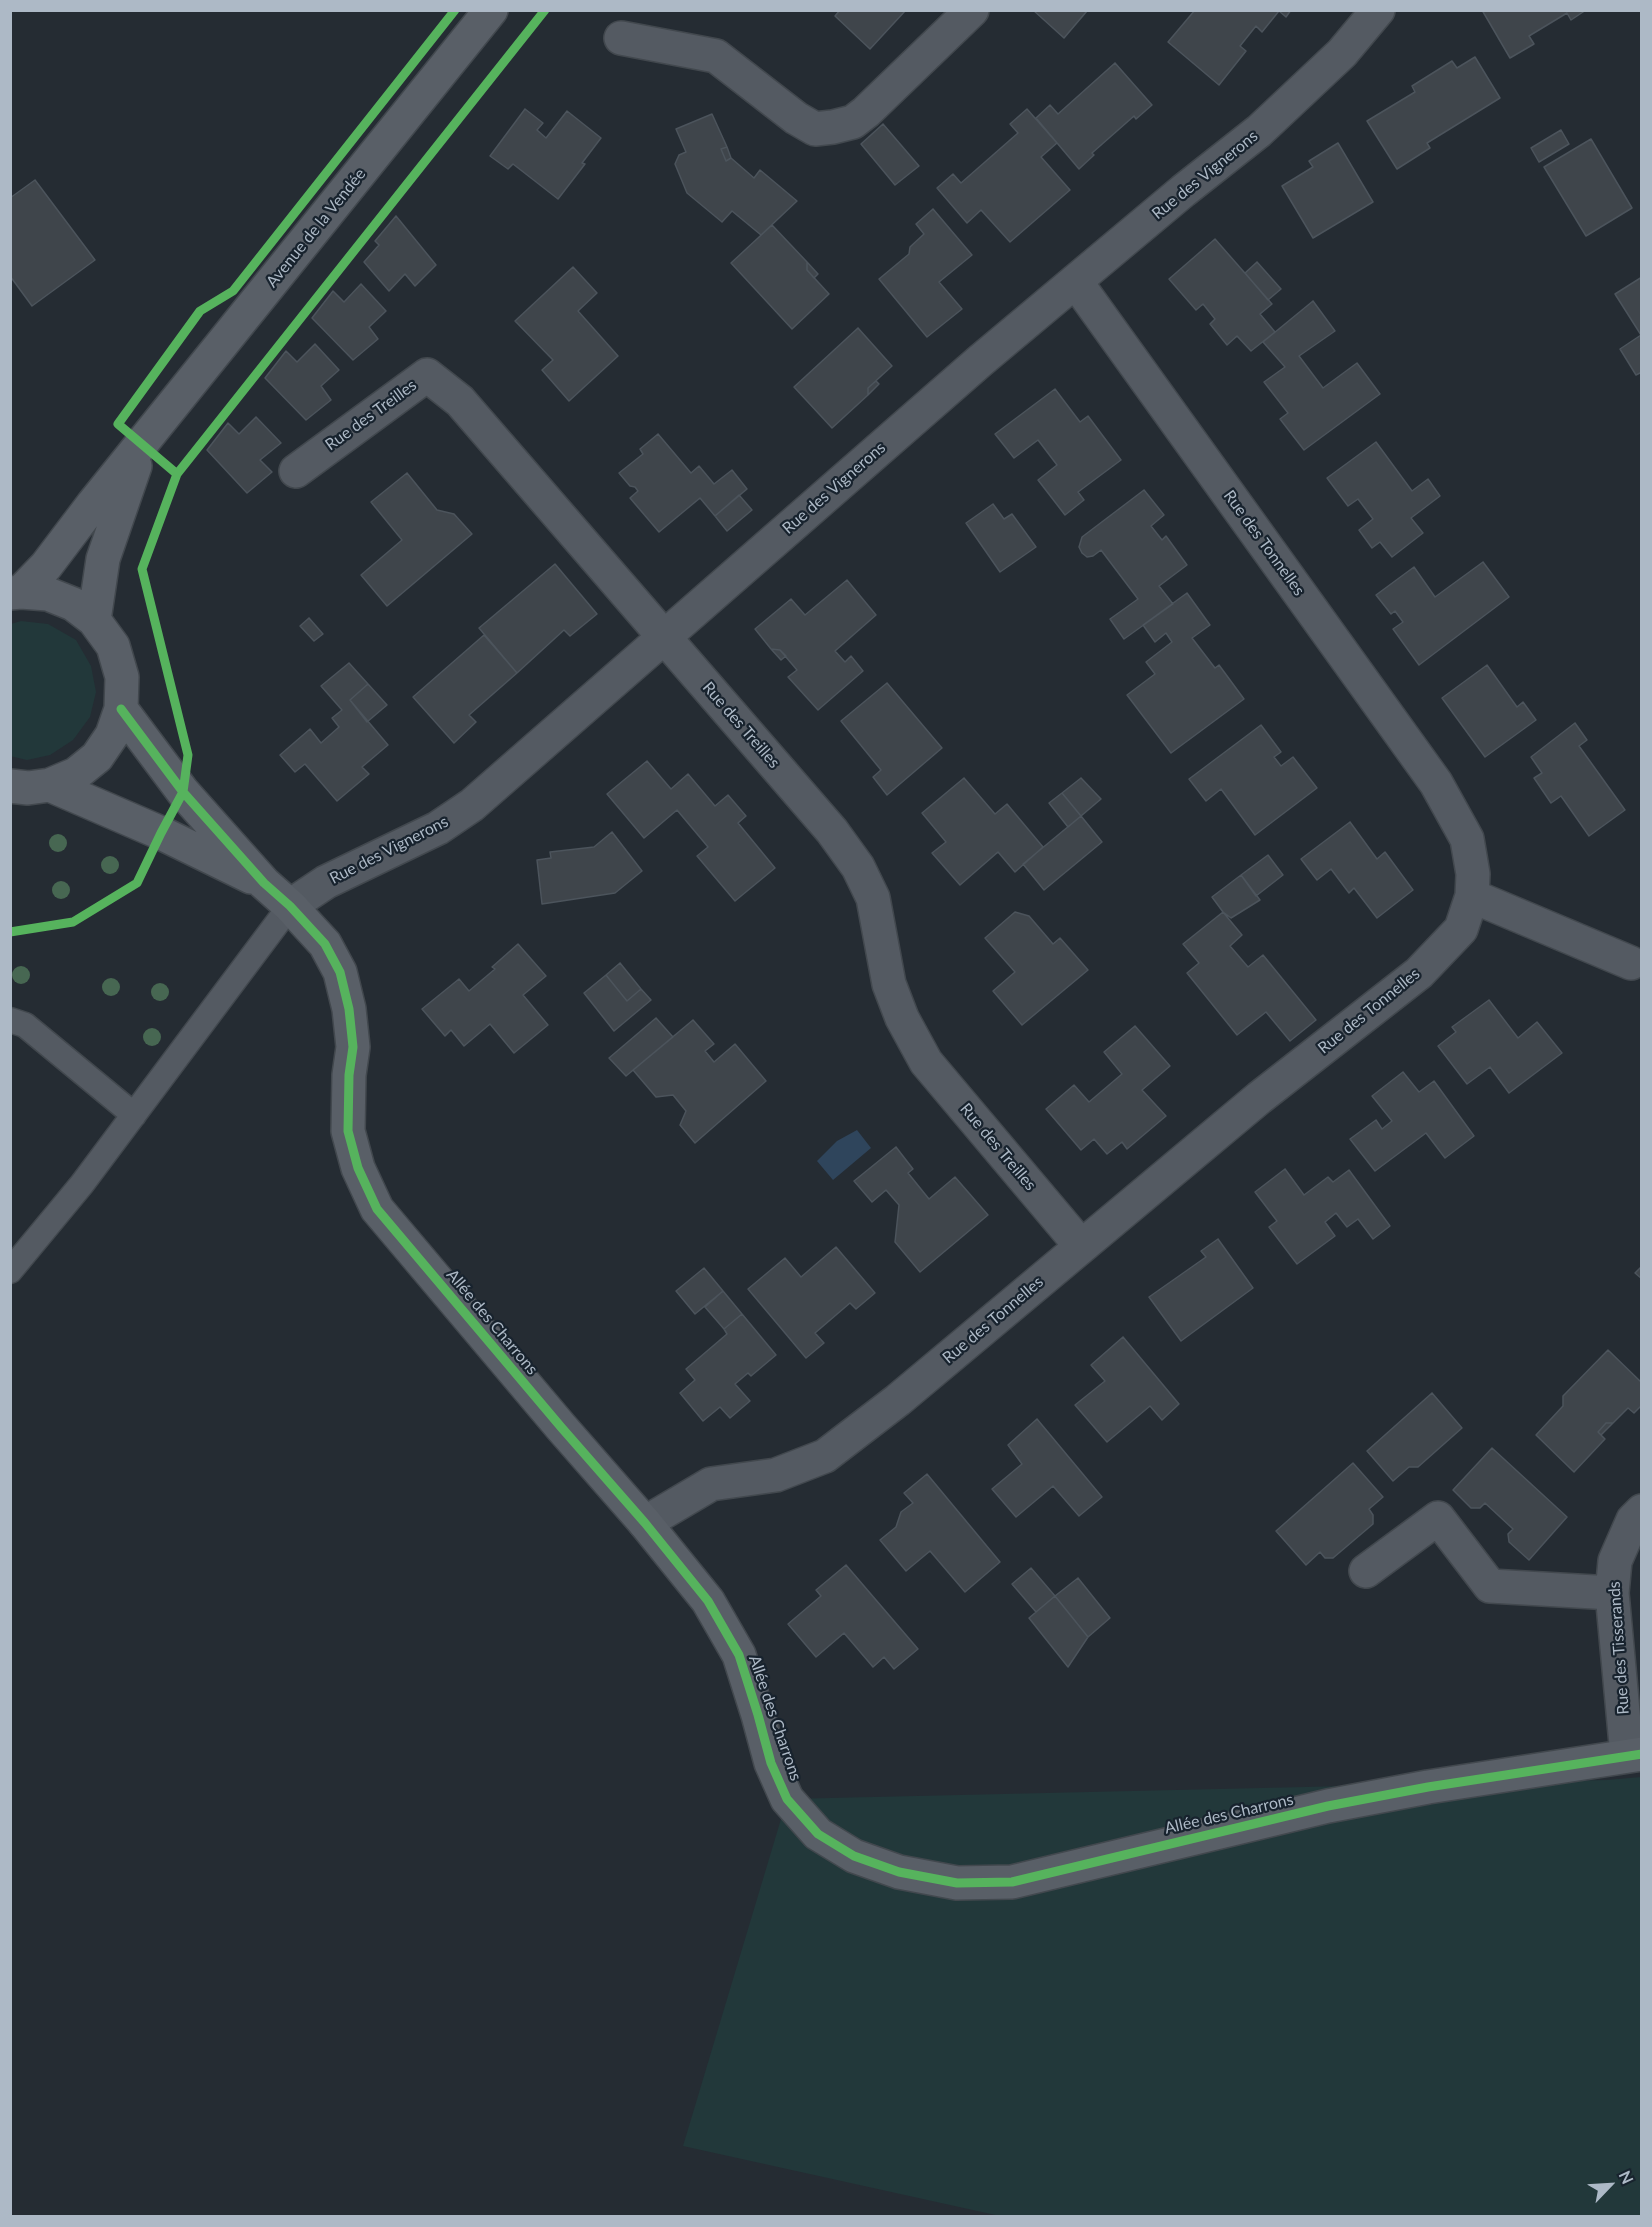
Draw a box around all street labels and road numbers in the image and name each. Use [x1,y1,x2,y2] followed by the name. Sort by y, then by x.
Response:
[1148,127,1262,223] street label: Rue des Vignerons
[262,165,370,291] street label: Avenue de la Vendée
[322,375,420,455] street label: Rue des Treilles
[779,438,889,538] street label: Rue des Vignerons
[1219,487,1309,599] street label: Rue des Tonnelles
[698,678,784,772] street label: Rue des Treilles
[327,812,451,888] street label: Rue des Vignerons
[1314,964,1424,1058] street label: Rue des Tonnelles
[956,1099,1040,1195] street label: Rue des Treilles
[442,1265,542,1379] street label: Allée des Charrons
[939,1272,1047,1368] street label: Rue des Tonnelles
[1605,1581,1633,1715] street label: Rue des Tisserands
[745,1653,805,1783] street label: Allée des Charrons
[1163,1790,1295,1838] street label: Allée des Charrons

